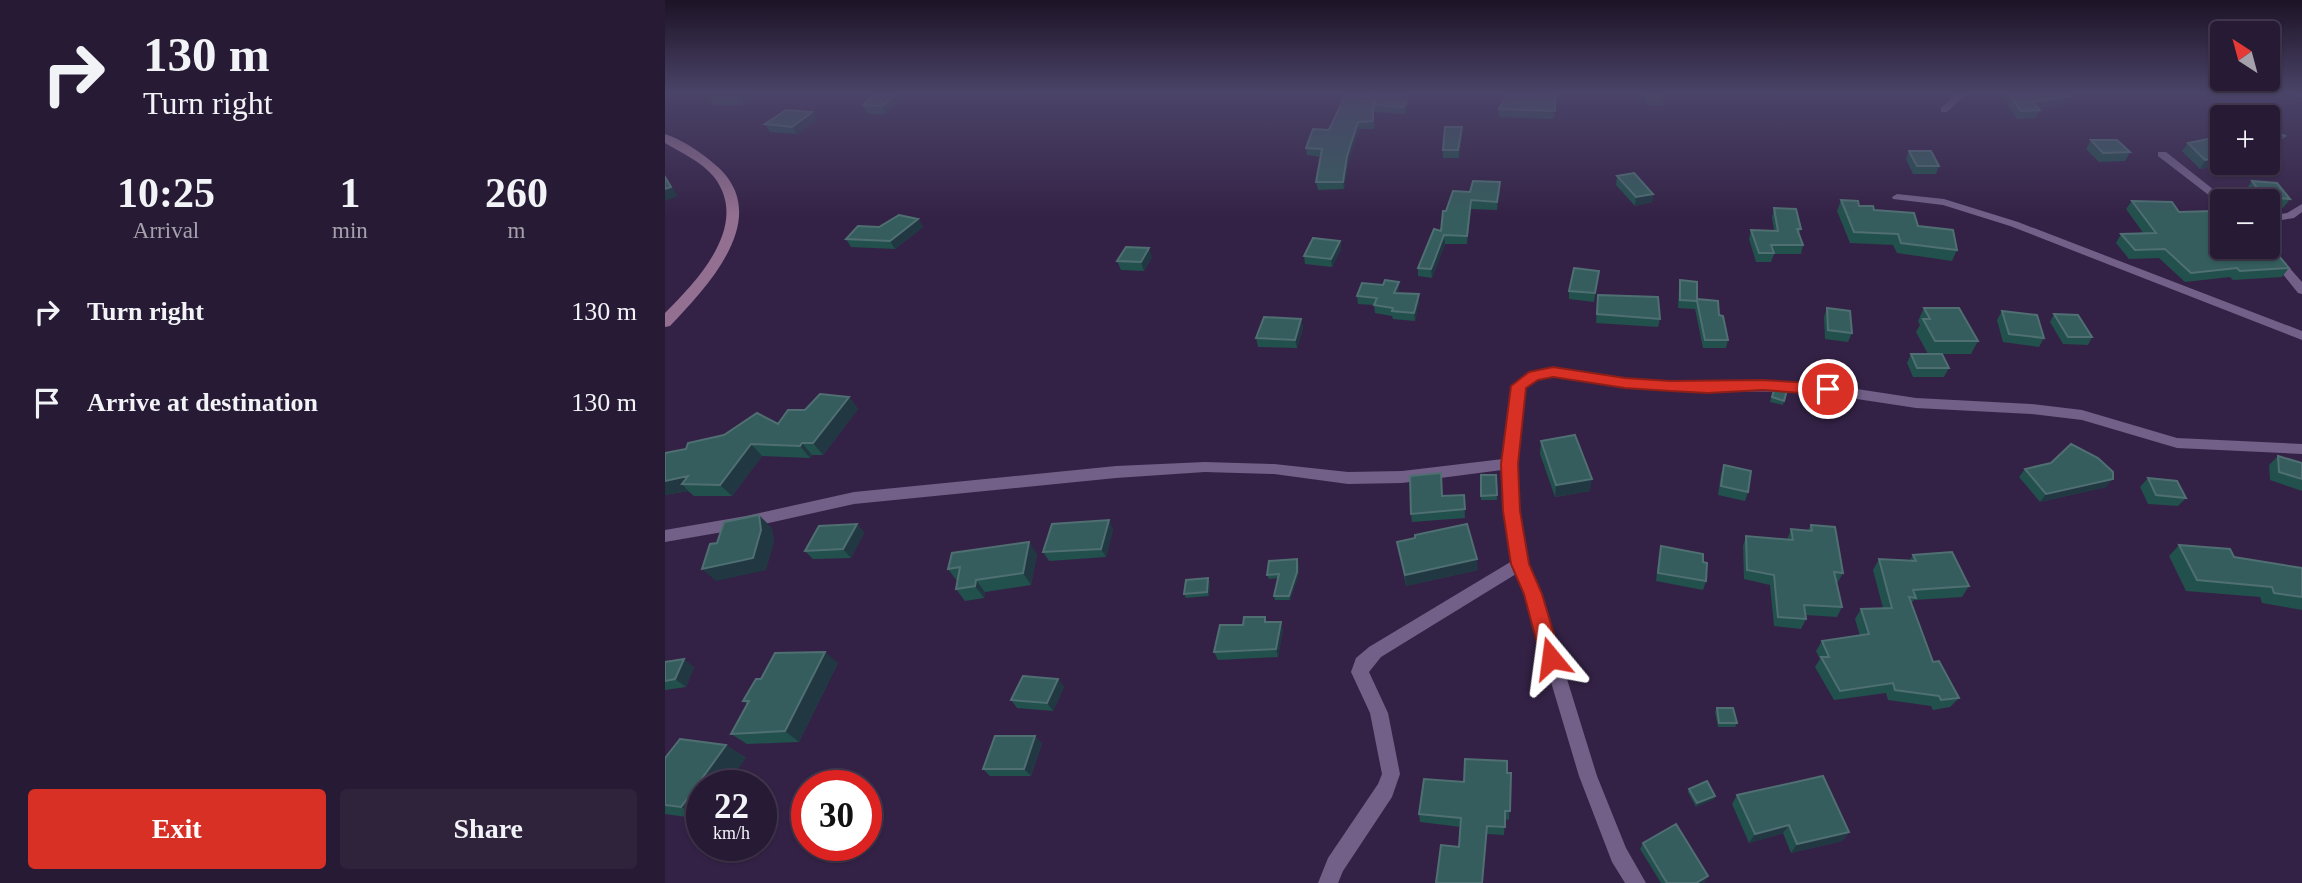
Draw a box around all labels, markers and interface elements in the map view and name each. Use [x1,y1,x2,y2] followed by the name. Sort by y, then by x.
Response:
[2210,21,2280,91] north arrow
[2210,21,2280,259] map controls
[143,27,270,82] text: 130 m
[28,28,119,119] icon: right
[143,85,273,121] text: Turn right
[2210,105,2280,175] button: +
[117,170,215,216] text: 10:25
[339,170,360,216] text: 1
[485,170,548,216] text: 260
[2210,189,2280,259] button: −
[133,218,199,243] text: Arrival
[332,218,368,243] text: min
[507,218,525,243] text: m
[28,293,66,331] icon: right
[87,297,204,326] text: Turn right
[571,297,637,326] text: 130 m
[1798,359,1858,419] pin
[1809,370,1847,408] icon: arrive
[28,384,66,422] icon: arrive
[87,388,318,417] text: Arrive at destination
[571,388,637,417] text: 130 m
[1514,621,1588,695] position arrow
[791,770,882,861] speed limit sign: 30
[714,787,749,826] text: 22
[28,789,326,869] button: Exit
[340,789,637,869] button: Share
[713,823,750,843] text: km/h

